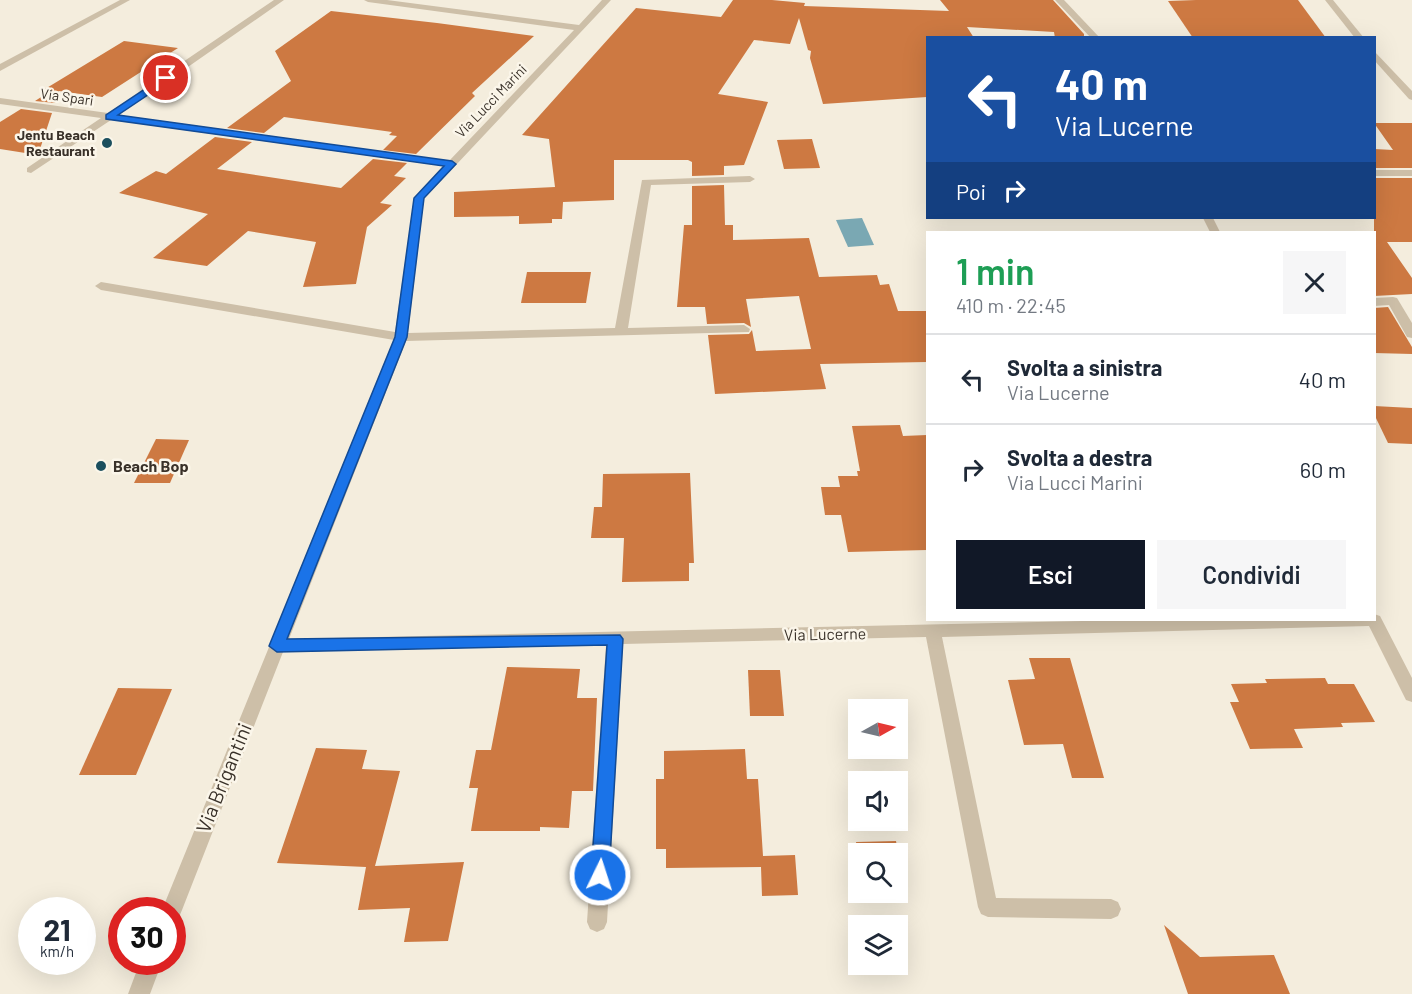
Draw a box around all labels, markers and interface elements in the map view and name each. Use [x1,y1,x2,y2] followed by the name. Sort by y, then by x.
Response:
[140,52,191,103] pin
[1055,58,1148,108] text: 40 m
[956,60,1034,138] icon: left
[149,61,182,94] icon: arrive
[452,61,530,141] street label: Via Lucci Marini
[39,84,95,109] street label: Via Spari
[1055,109,1194,141] text: Via Lucerne
[17,126,95,159] place label: Jentu Beach Restaurant
[100,136,114,150] marker: Jentu Beach Restaurant
[998,174,1031,207] icon: right
[956,178,986,204] text: Poi
[956,249,1035,292] text: 1 min
[1283,251,1346,314] button: close
[956,293,1066,317] text: 410 m · 22:45
[1007,354,1162,380] text: Svolta a sinistra
[956,363,989,396] icon: left
[1299,366,1346,392] text: 40 m
[1007,380,1110,404] text: Via Lucerne
[1007,444,1152,470] text: Svolta a destra
[956,453,989,486] icon: right
[113,456,189,475] place label: Beach Bop
[1300,456,1346,482] text: 60 m
[94,459,108,473] marker: Beach Bop
[1007,470,1143,494] text: Via Lucci Marini
[956,540,1145,609] button: Esci
[1157,540,1346,609] button: Condividi
[784,623,866,644] street label: Via Lucerne
[848,699,908,759] north arrow
[848,699,908,975] map controls
[190,719,256,836] street label: Via Brigantini
[848,771,908,831] button: sound
[568,843,632,907] position arrow
[848,843,908,903] button: search
[108,897,186,975] speed limit sign: 30
[43,911,71,947] text: 21
[848,915,908,975] button: layers
[40,942,74,960] text: km/h

